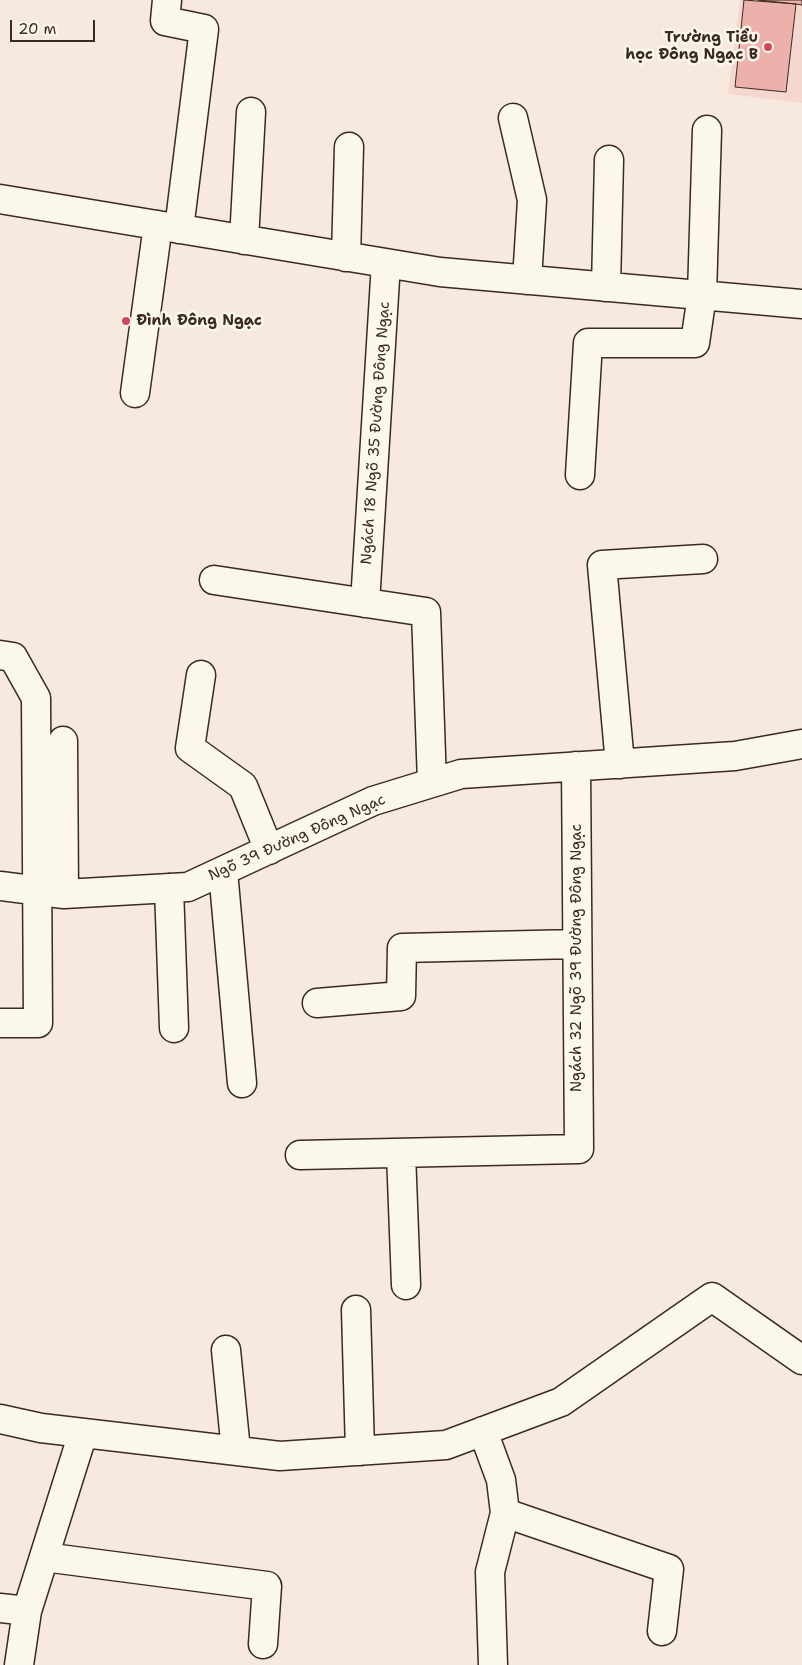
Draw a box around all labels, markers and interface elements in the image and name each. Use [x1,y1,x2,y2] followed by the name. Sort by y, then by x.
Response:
[12,10,98,42] scale bar
[18,19,57,39] text: 20 m
[625,29,758,64] place label: Trường Tiểu học Đông Ngạc B
[762,41,774,53] marker: Trường Tiểu học Đông Ngạc B
[358,301,394,565] street label: Ngách 18 Ngõ 35 Đường Đông Ngạc
[136,312,262,330] place label: Đình Đông Ngạc
[120,315,132,327] marker: Đình Đông Ngạc
[206,791,388,885] street label: Ngõ 39 Đường Đông Ngạc
[568,824,586,1092] street label: Ngách 32 Ngõ 39 Đường Đông Ngạc

